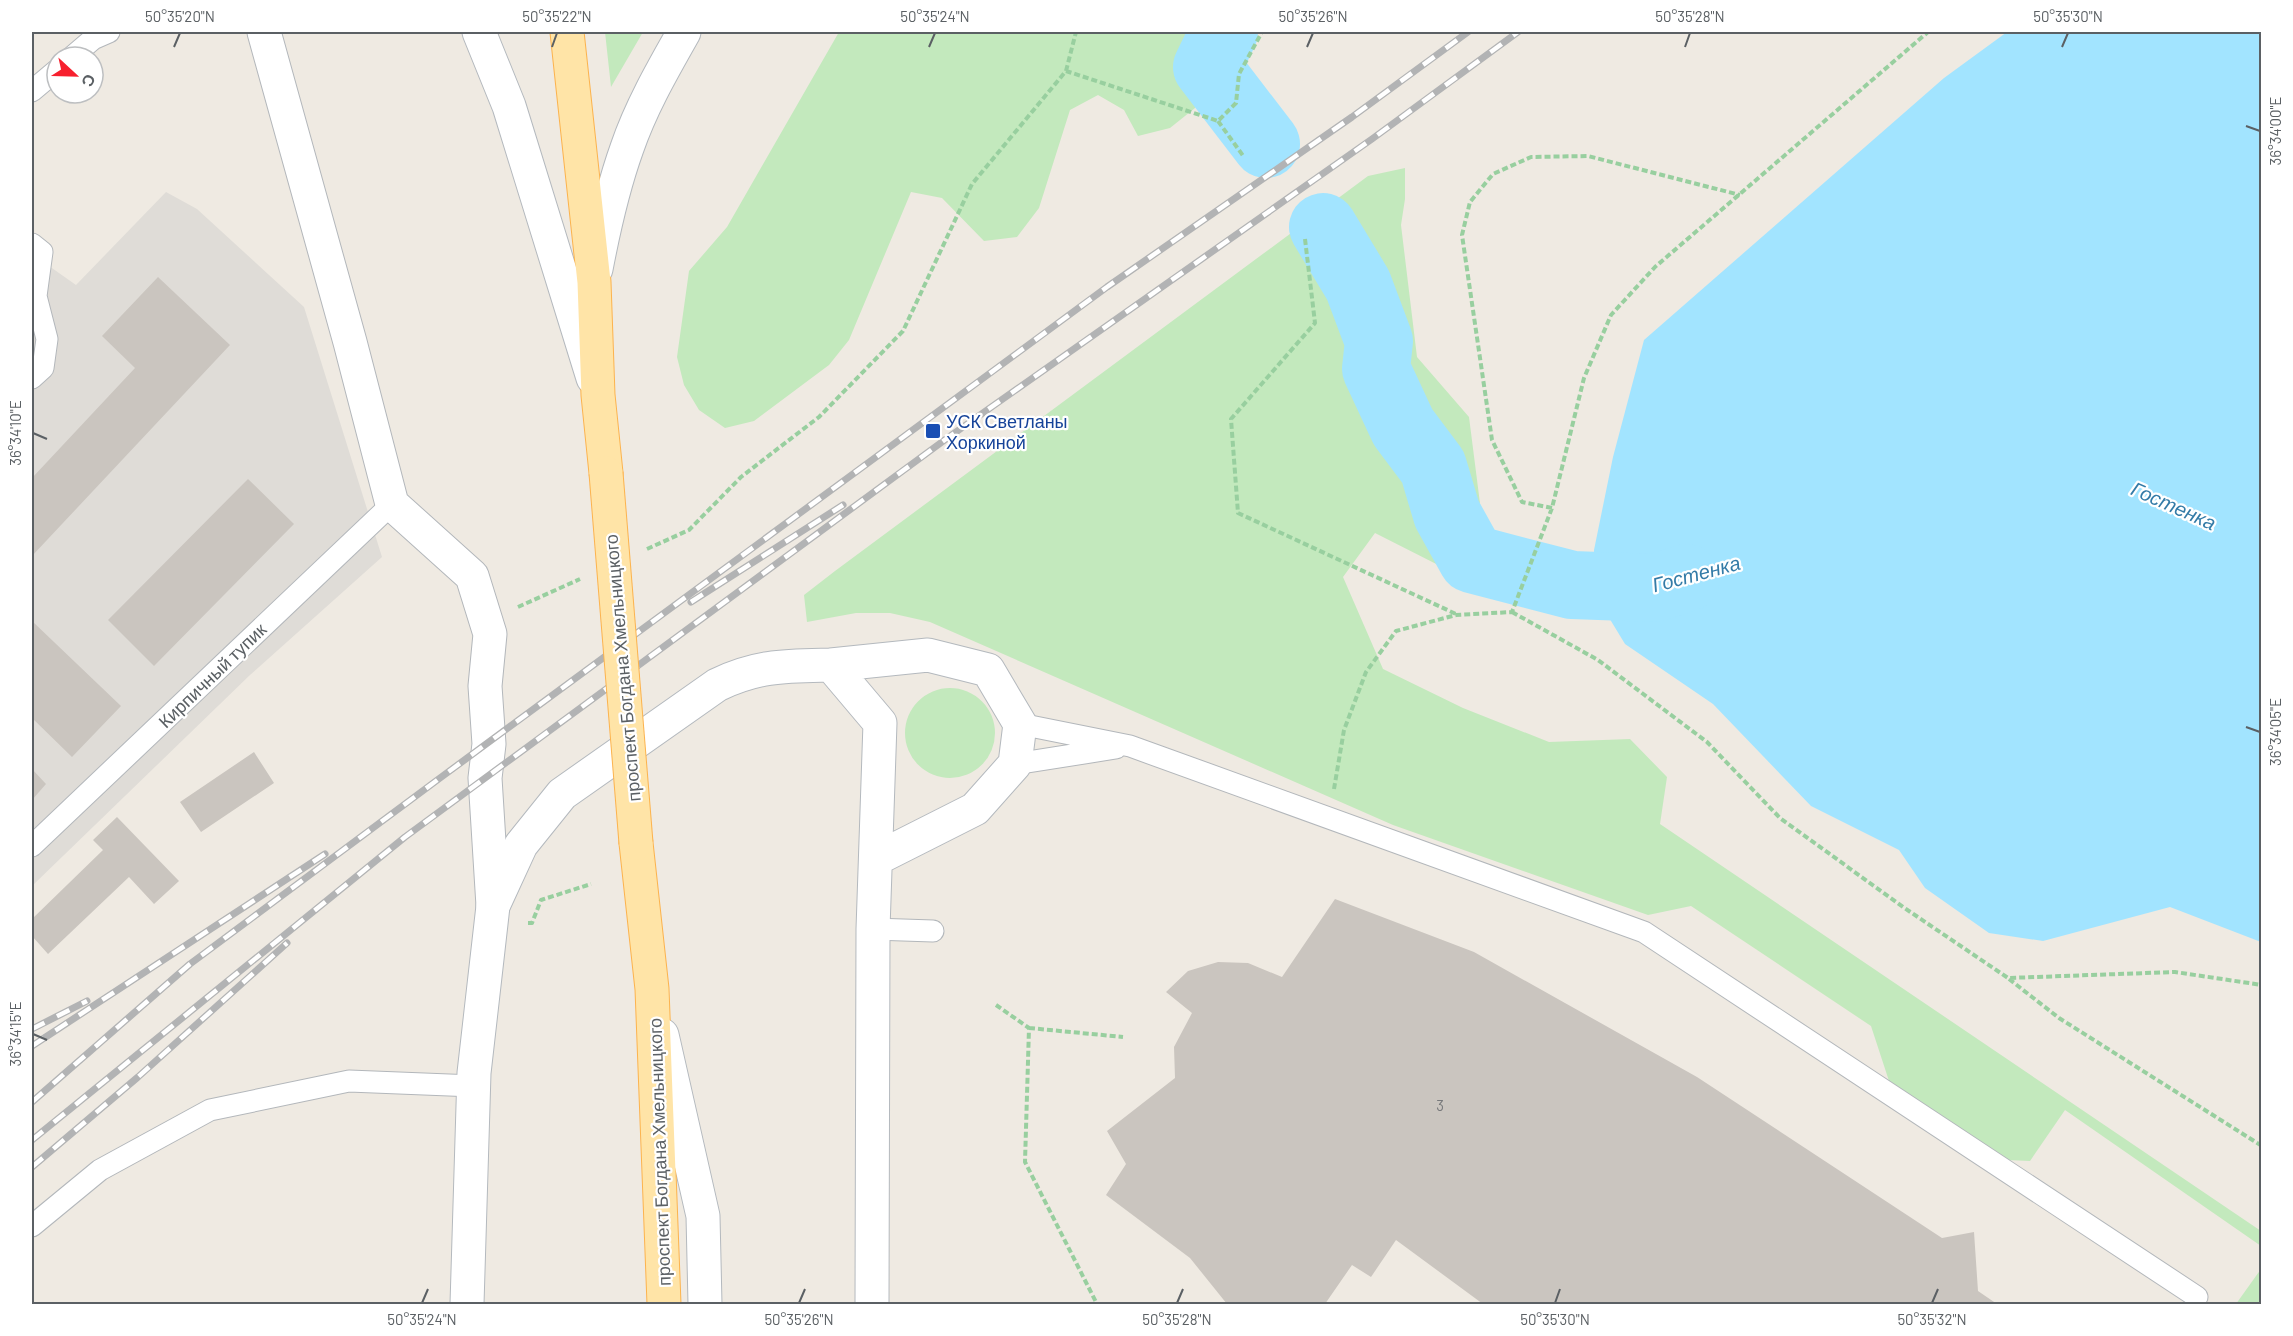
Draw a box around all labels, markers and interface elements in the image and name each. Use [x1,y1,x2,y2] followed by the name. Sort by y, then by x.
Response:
[145,7,215,25] text: 50°35'20"N
[522,7,592,25] text: 50°35'22"N
[900,7,970,25] text: 50°35'24"N
[1278,7,1348,25] text: 50°35'26"N
[1655,7,1725,25] text: 50°35'28"N
[2033,7,2103,25] text: 50°35'30"N
[45,45,105,105] north arrow
[78,72,100,90] text: С
[2266,97,2284,165] text: 36°34'00"E
[6,400,24,466] text: 36°34'10"E
[946,410,1068,453] place label: УСК Светланы Хоркиной
[924,422,942,440] marker: УСК Светланы Хоркиной
[2128,476,2220,534] water label: Гостенка
[599,533,645,803] street label: проспект Богдана Хмельницкого
[1649,550,1743,596] water label: Гостенка
[154,618,271,732] street label: Кирпичный тупик
[2266,698,2284,766] text: 36°34'05"E
[6,1002,24,1066] text: 36°34'15"E
[643,1018,675,1286] street label: проспект Богдана Хмельницкого
[1436,1096,1444,1114] house number: 3
[387,1310,457,1328] text: 50°35'24"N
[764,1310,834,1328] text: 50°35'26"N
[1142,1310,1212,1328] text: 50°35'28"N
[1520,1310,1590,1328] text: 50°35'30"N
[1897,1310,1967,1328] text: 50°35'32"N

